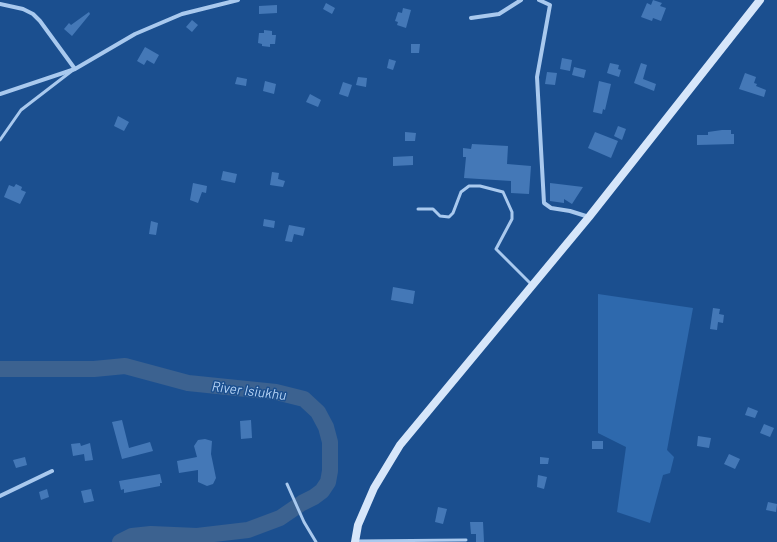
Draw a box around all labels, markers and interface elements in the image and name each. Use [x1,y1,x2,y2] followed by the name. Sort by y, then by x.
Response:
[211,378,287,404] water label: River Isiukhu

